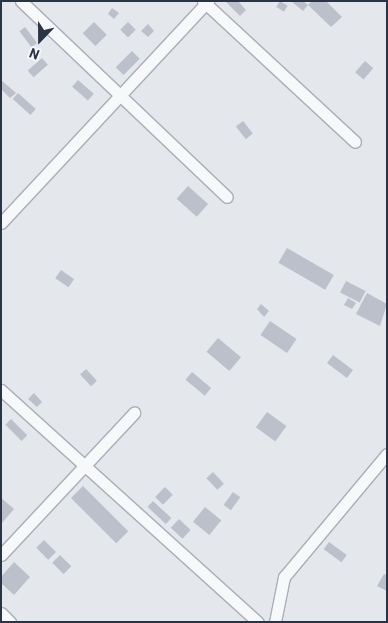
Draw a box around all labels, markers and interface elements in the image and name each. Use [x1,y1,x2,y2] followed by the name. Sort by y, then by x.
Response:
[15,15,65,65] north arrow
[27,45,42,64] text: N

